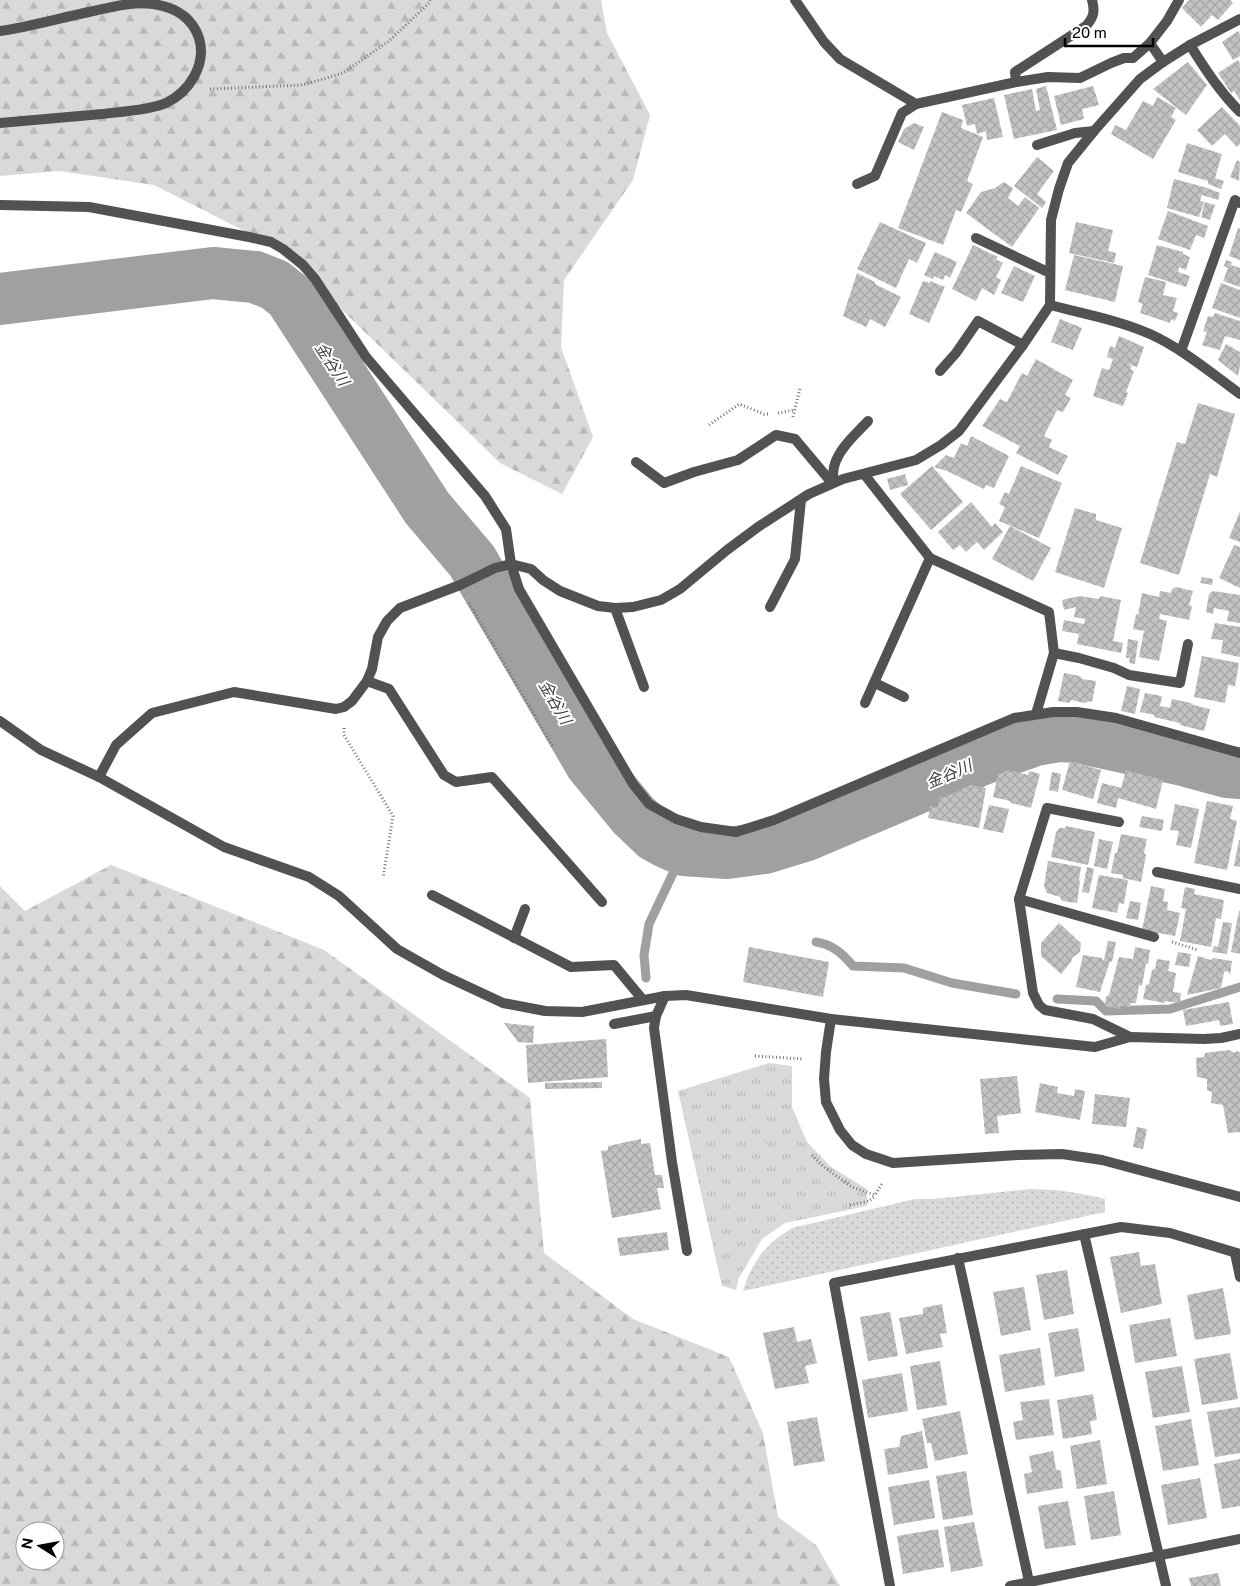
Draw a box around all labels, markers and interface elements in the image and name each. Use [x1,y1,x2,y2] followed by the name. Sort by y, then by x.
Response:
[1065,15,1152,47] scale bar
[1072,24,1107,41] text: 20 m
[311,339,354,391] water label: 金谷川
[535,676,576,729] water label: 金谷川
[923,755,977,792] water label: 金谷川
[15,1521,65,1571] north arrow
[18,1537,36,1550] text: N

